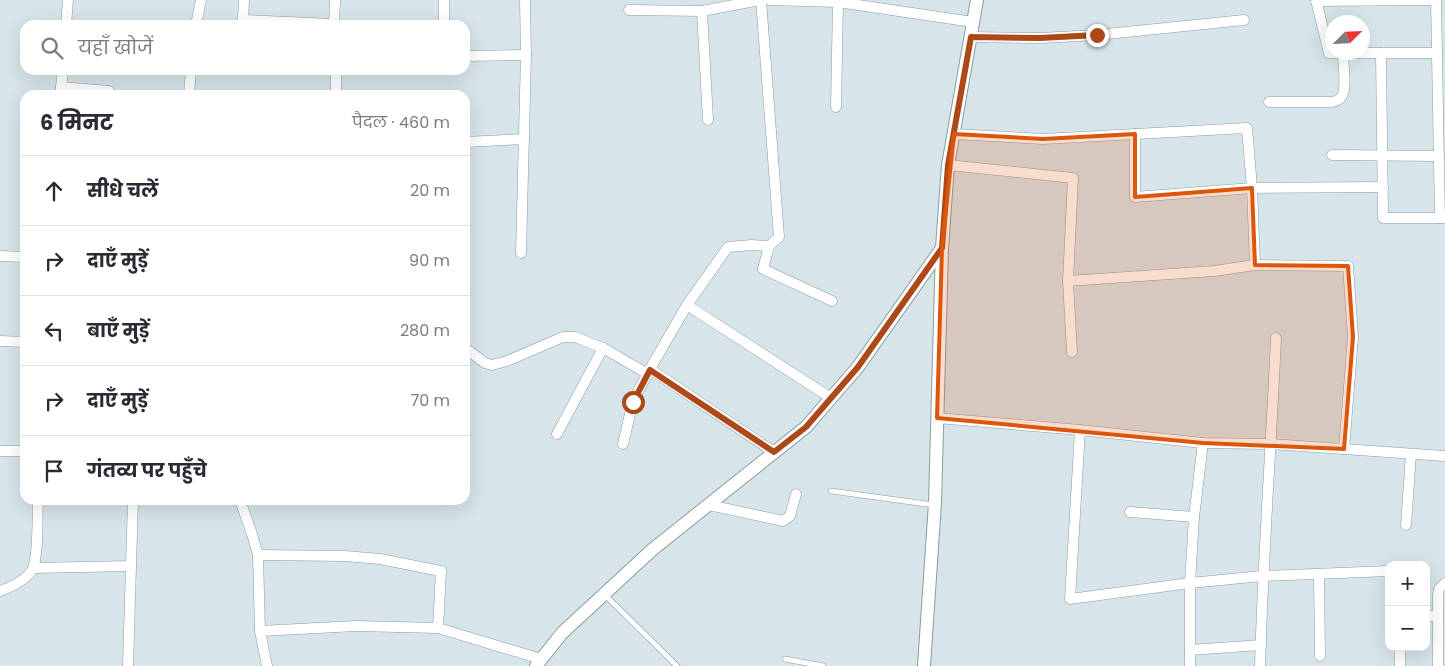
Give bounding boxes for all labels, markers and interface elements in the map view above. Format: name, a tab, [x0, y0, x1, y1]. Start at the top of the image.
north arrow	[1325, 15, 1370, 60]
search box	[20, 20, 470, 75]
route end	[1086, 24, 1109, 47]
icon: search	[38, 34, 66, 62]
text: यहाँ खोजें	[78, 34, 153, 61]
text: 6 मिनट	[40, 108, 113, 137]
text: पैदल · 460 m	[352, 111, 450, 134]
icon: ahead	[40, 177, 68, 205]
text: सीधे चलें	[87, 177, 158, 204]
text: 20 m	[410, 179, 450, 202]
icon: right	[40, 247, 68, 275]
text: दाएँ मुड़ें	[87, 247, 148, 274]
text: 90 m	[409, 249, 450, 272]
icon: left	[40, 317, 68, 345]
text: बाएँ मुड़ें	[87, 317, 149, 344]
text: 280 m	[400, 319, 450, 342]
icon: right	[40, 387, 68, 415]
text: दाएँ मुड़ें	[87, 387, 148, 414]
text: 70 m	[410, 389, 450, 412]
route start	[622, 391, 645, 414]
icon: arrive	[40, 457, 68, 485]
text: गंतव्य पर पहुँचे	[87, 457, 207, 484]
map controls	[1385, 561, 1430, 651]
button: +	[1385, 561, 1430, 606]
button: −	[1385, 606, 1430, 651]

